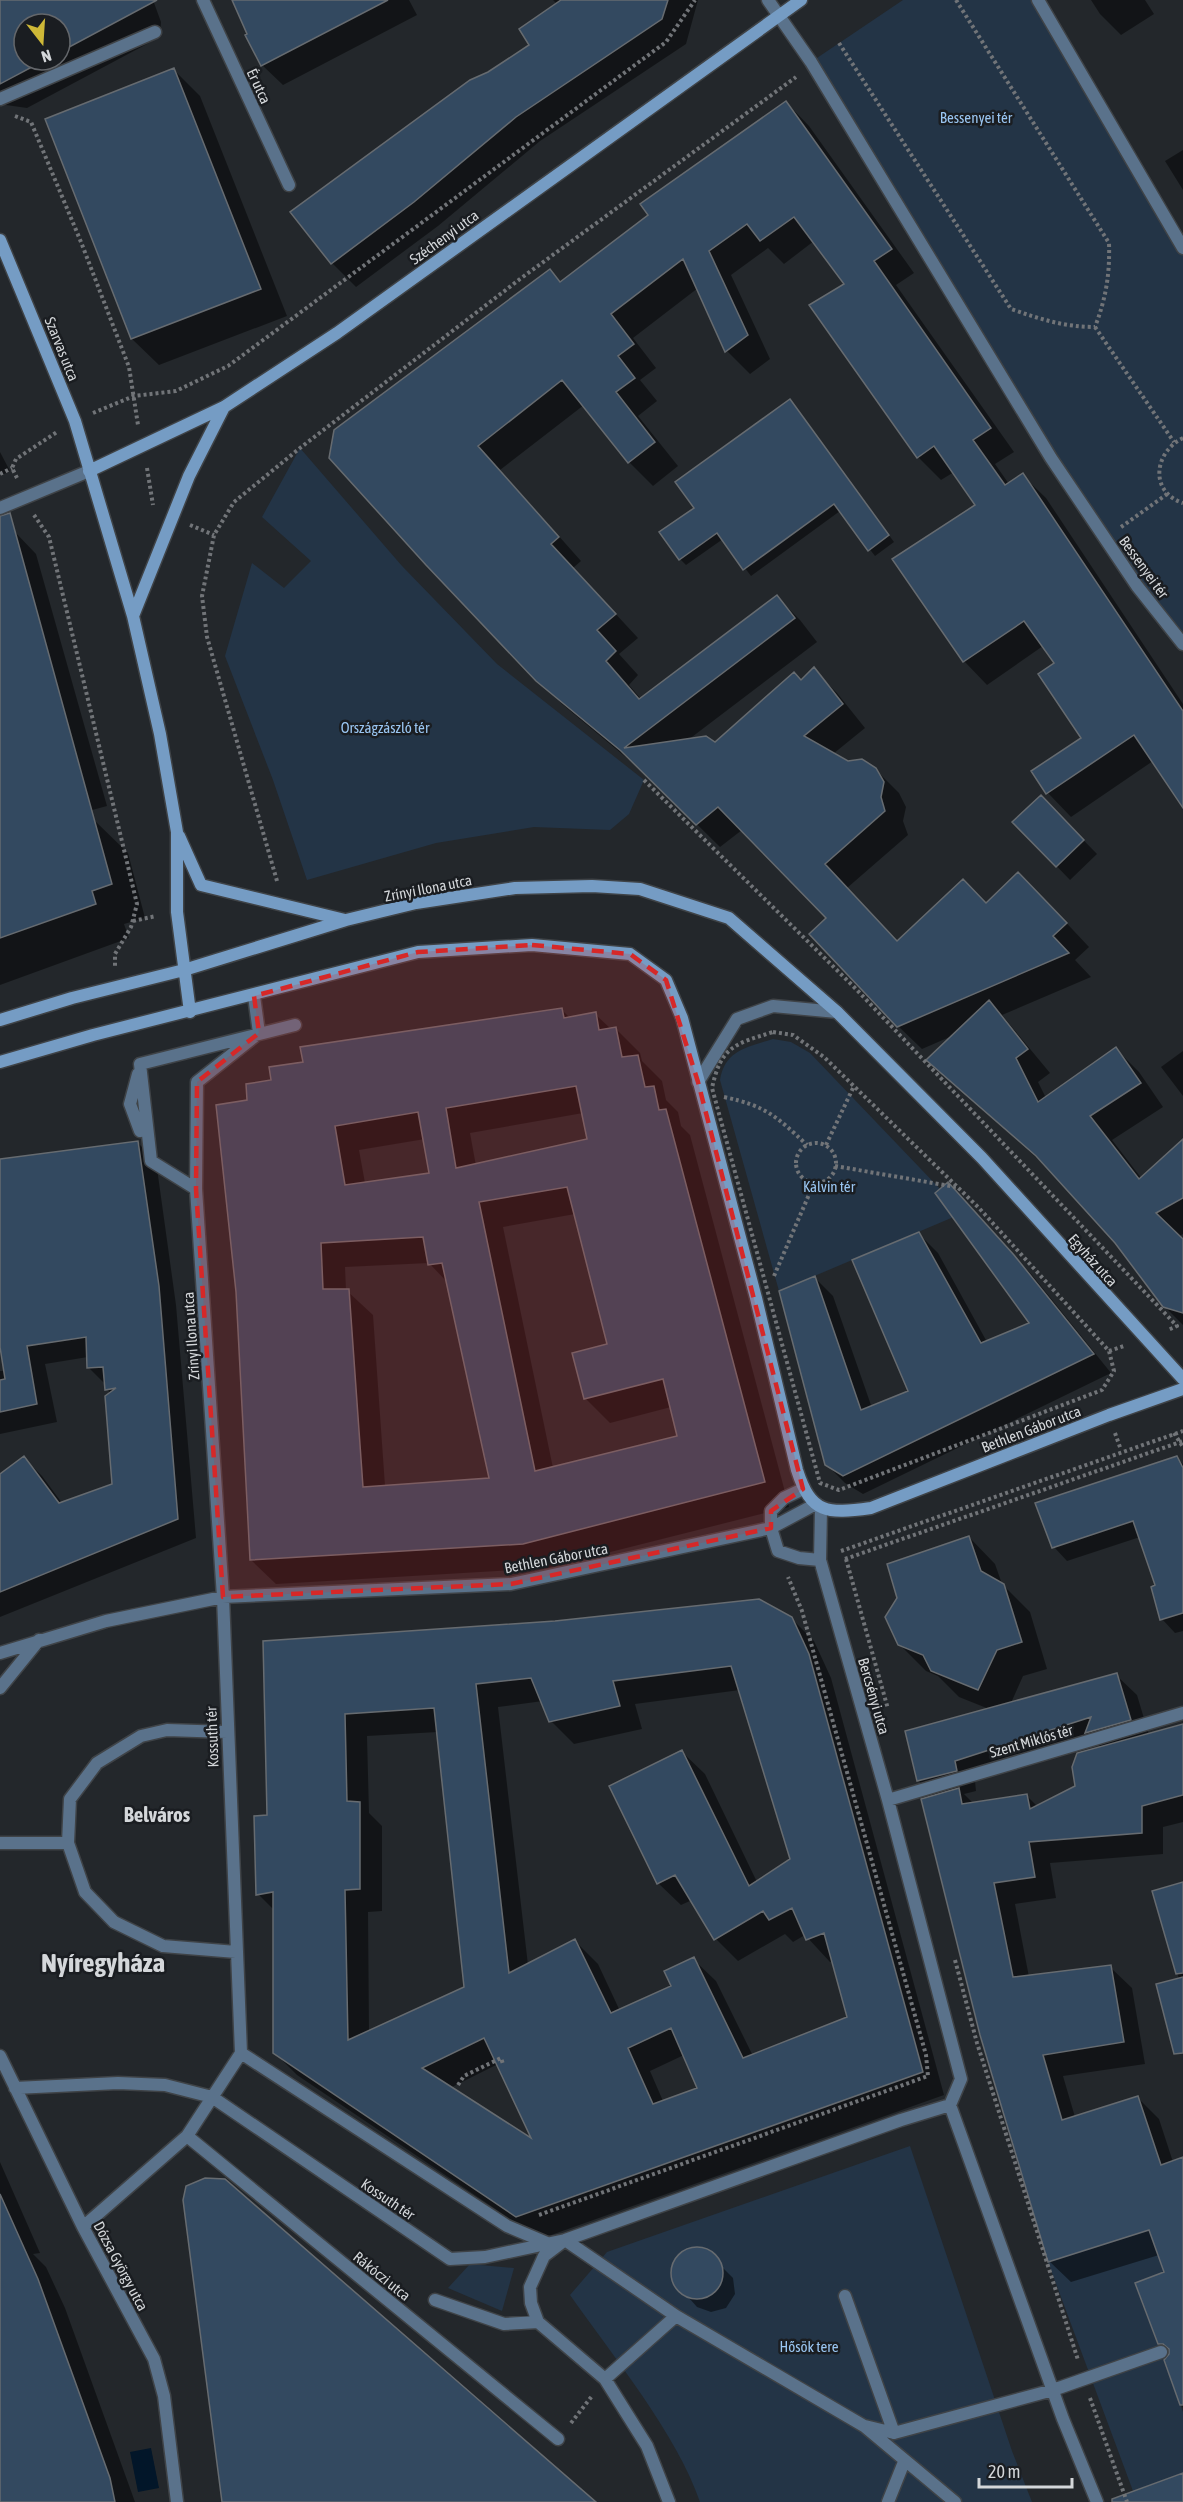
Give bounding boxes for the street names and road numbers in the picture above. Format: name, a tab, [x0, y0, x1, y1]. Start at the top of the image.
street label: Ér utca	[244, 66, 274, 106]
street label: Széchenyi utca	[406, 206, 482, 268]
street label: Szarvas utca	[41, 315, 83, 383]
street label: Bessenyei tér	[1116, 533, 1172, 602]
street label: Zrínyi Ilona utca	[383, 871, 473, 905]
street label: Egyház utca	[1065, 1230, 1121, 1290]
street label: Zrínyi Ilona utca	[179, 1291, 203, 1381]
street label: Bethlen Gábor utca	[979, 1402, 1083, 1456]
street label: Bethlen Gábor utca	[503, 1540, 609, 1576]
street label: Bercsényi utca	[855, 1656, 893, 1736]
street label: Kossuth tér	[202, 1706, 222, 1768]
street label: Szent Miklós tér	[987, 1721, 1075, 1761]
street label: Kossuth tér	[358, 2175, 419, 2223]
street label: Dózsa György utca	[90, 2218, 152, 2314]
street label: Rákóczi utca	[350, 2248, 414, 2304]

